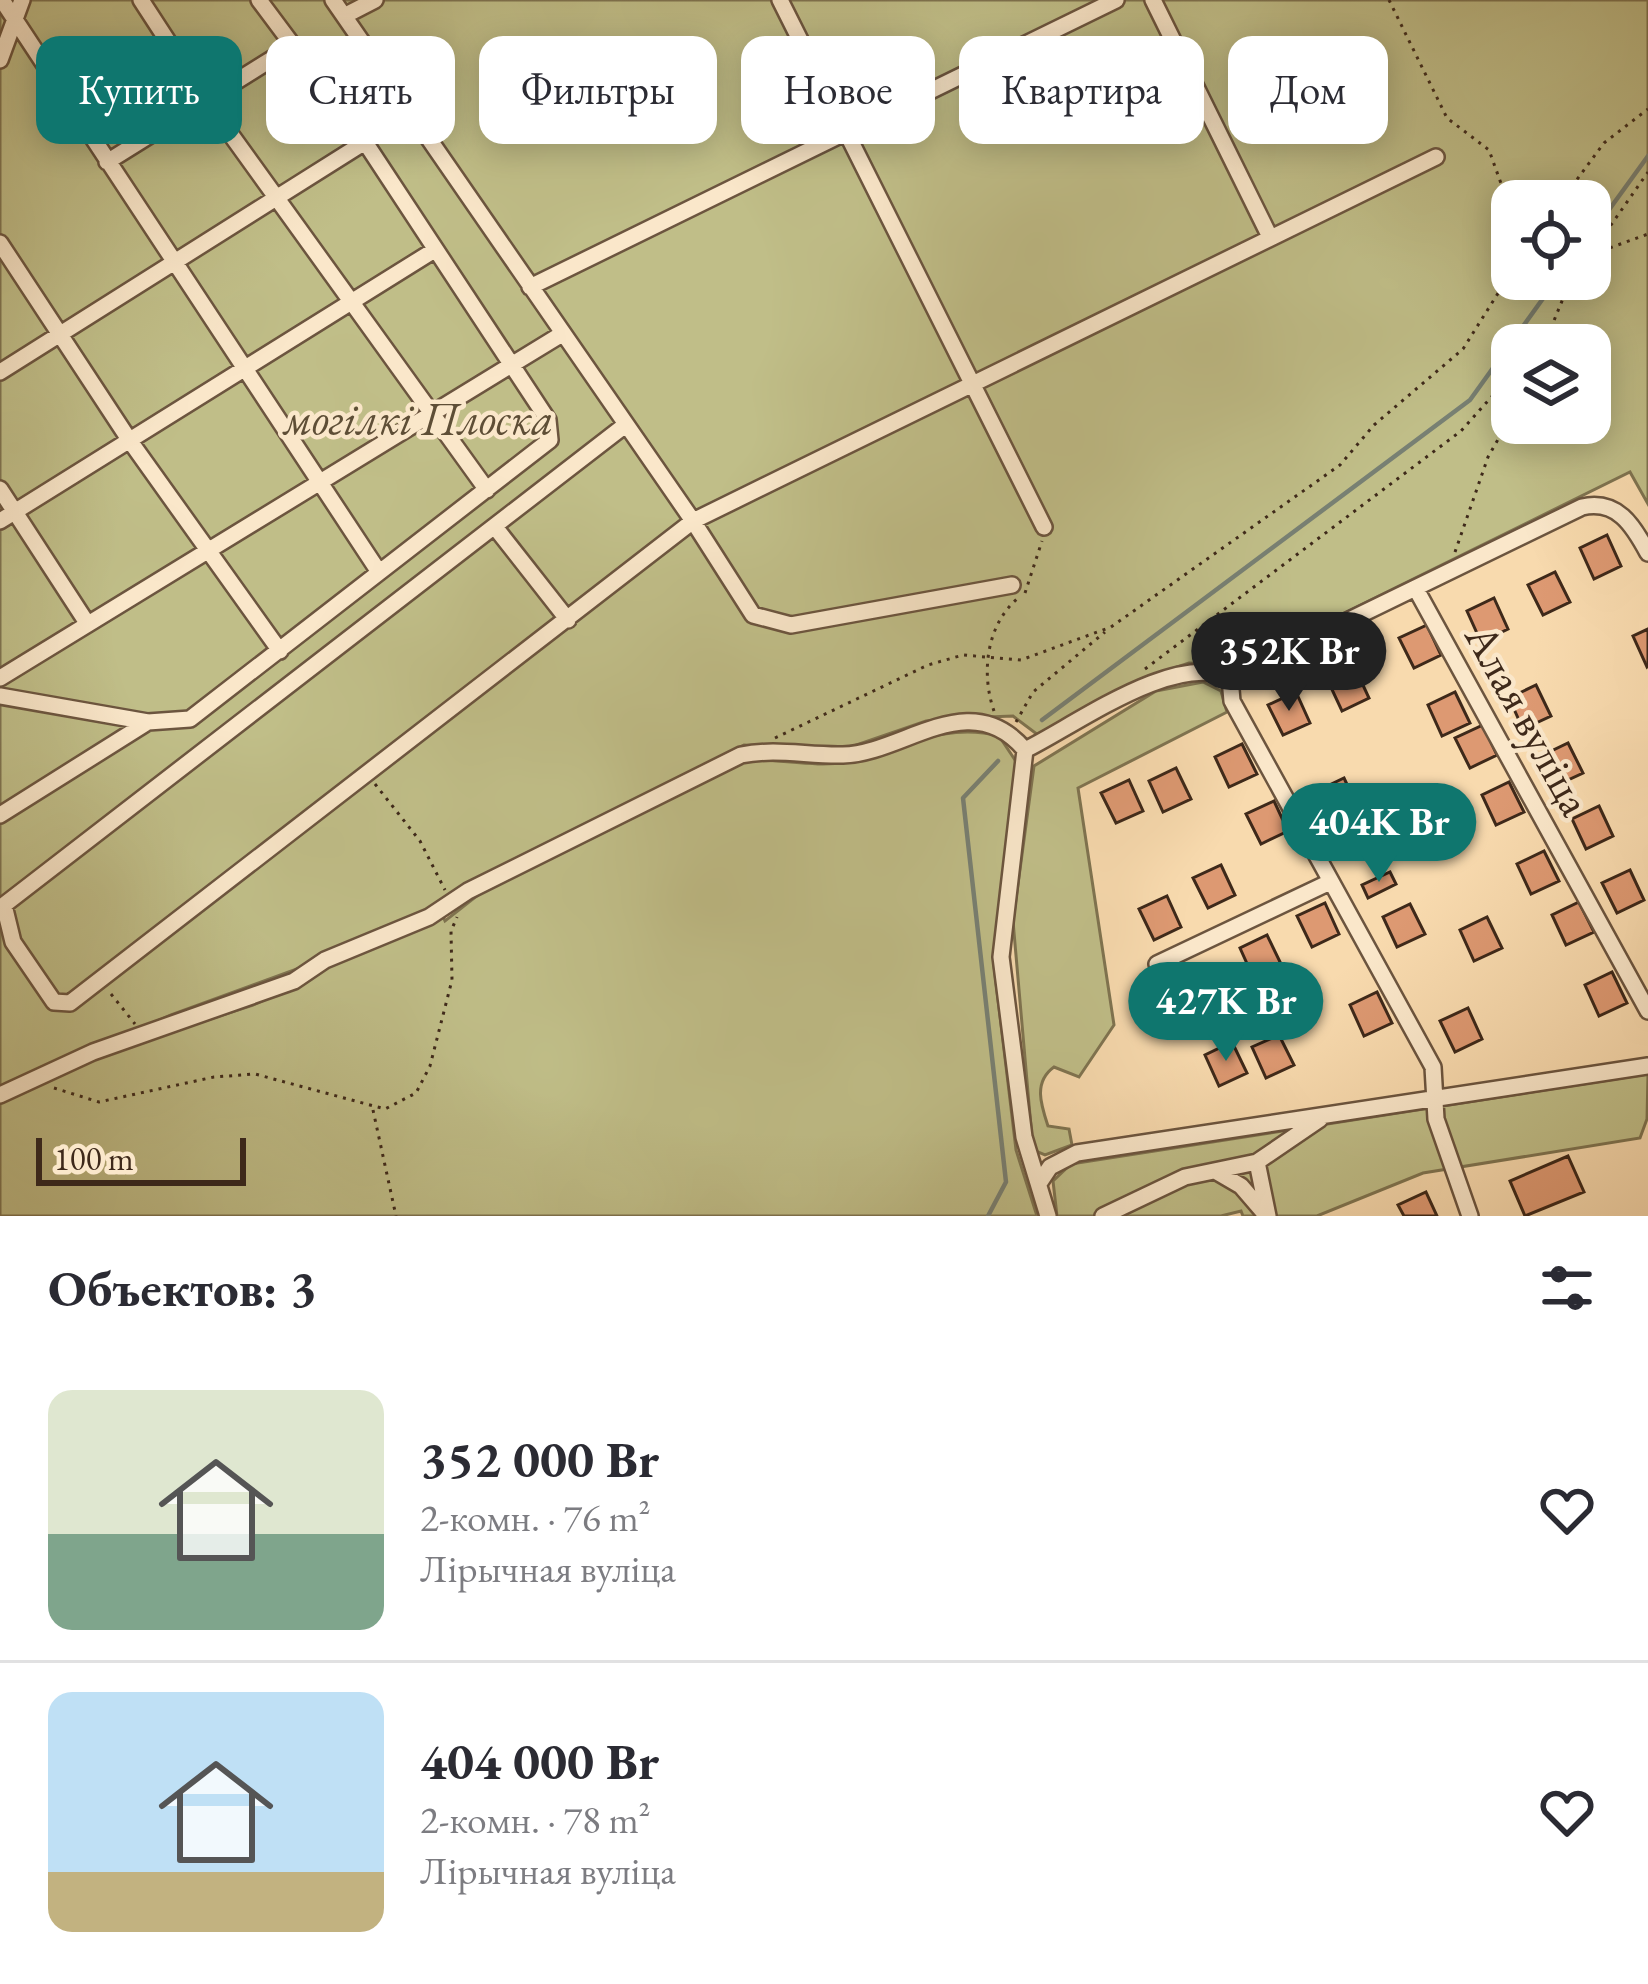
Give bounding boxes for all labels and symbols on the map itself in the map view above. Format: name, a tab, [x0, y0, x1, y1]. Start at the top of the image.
park label: могілкі Плоска	[282, 389, 554, 447]
pin: 352K Br	[1178, 612, 1400, 714]
street label: Алая вуліца	[1452, 612, 1605, 825]
pin: 404K Br	[1268, 783, 1490, 885]
pin: 427K Br	[1115, 962, 1337, 1064]
scale bar	[36, 1132, 246, 1185]

